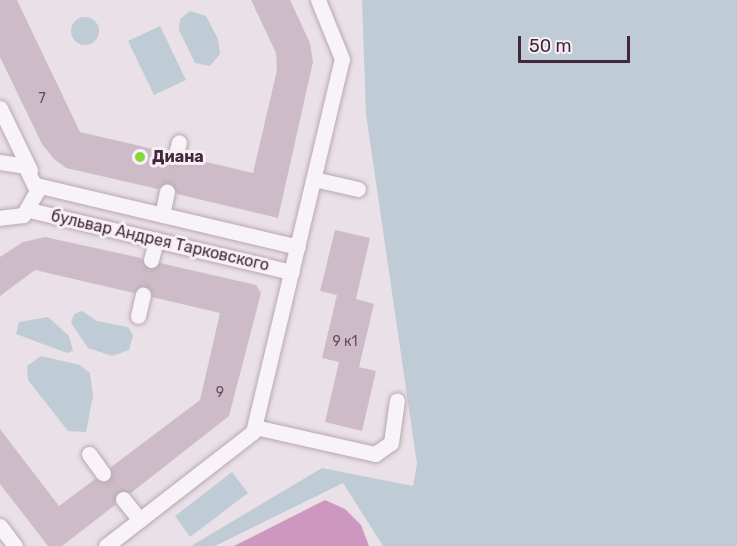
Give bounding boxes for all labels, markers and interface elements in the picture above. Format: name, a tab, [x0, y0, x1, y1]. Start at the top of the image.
scale bar	[521, 24, 634, 62]
text: 50 m	[529, 35, 572, 57]
house number: 7	[38, 91, 46, 107]
place label: Диана	[152, 147, 204, 167]
marker: Диана	[133, 150, 147, 164]
street label: бульвар Андрея Тарковского	[49, 207, 271, 275]
house number: 9 к1	[332, 334, 358, 350]
house number: 9	[216, 385, 224, 401]

